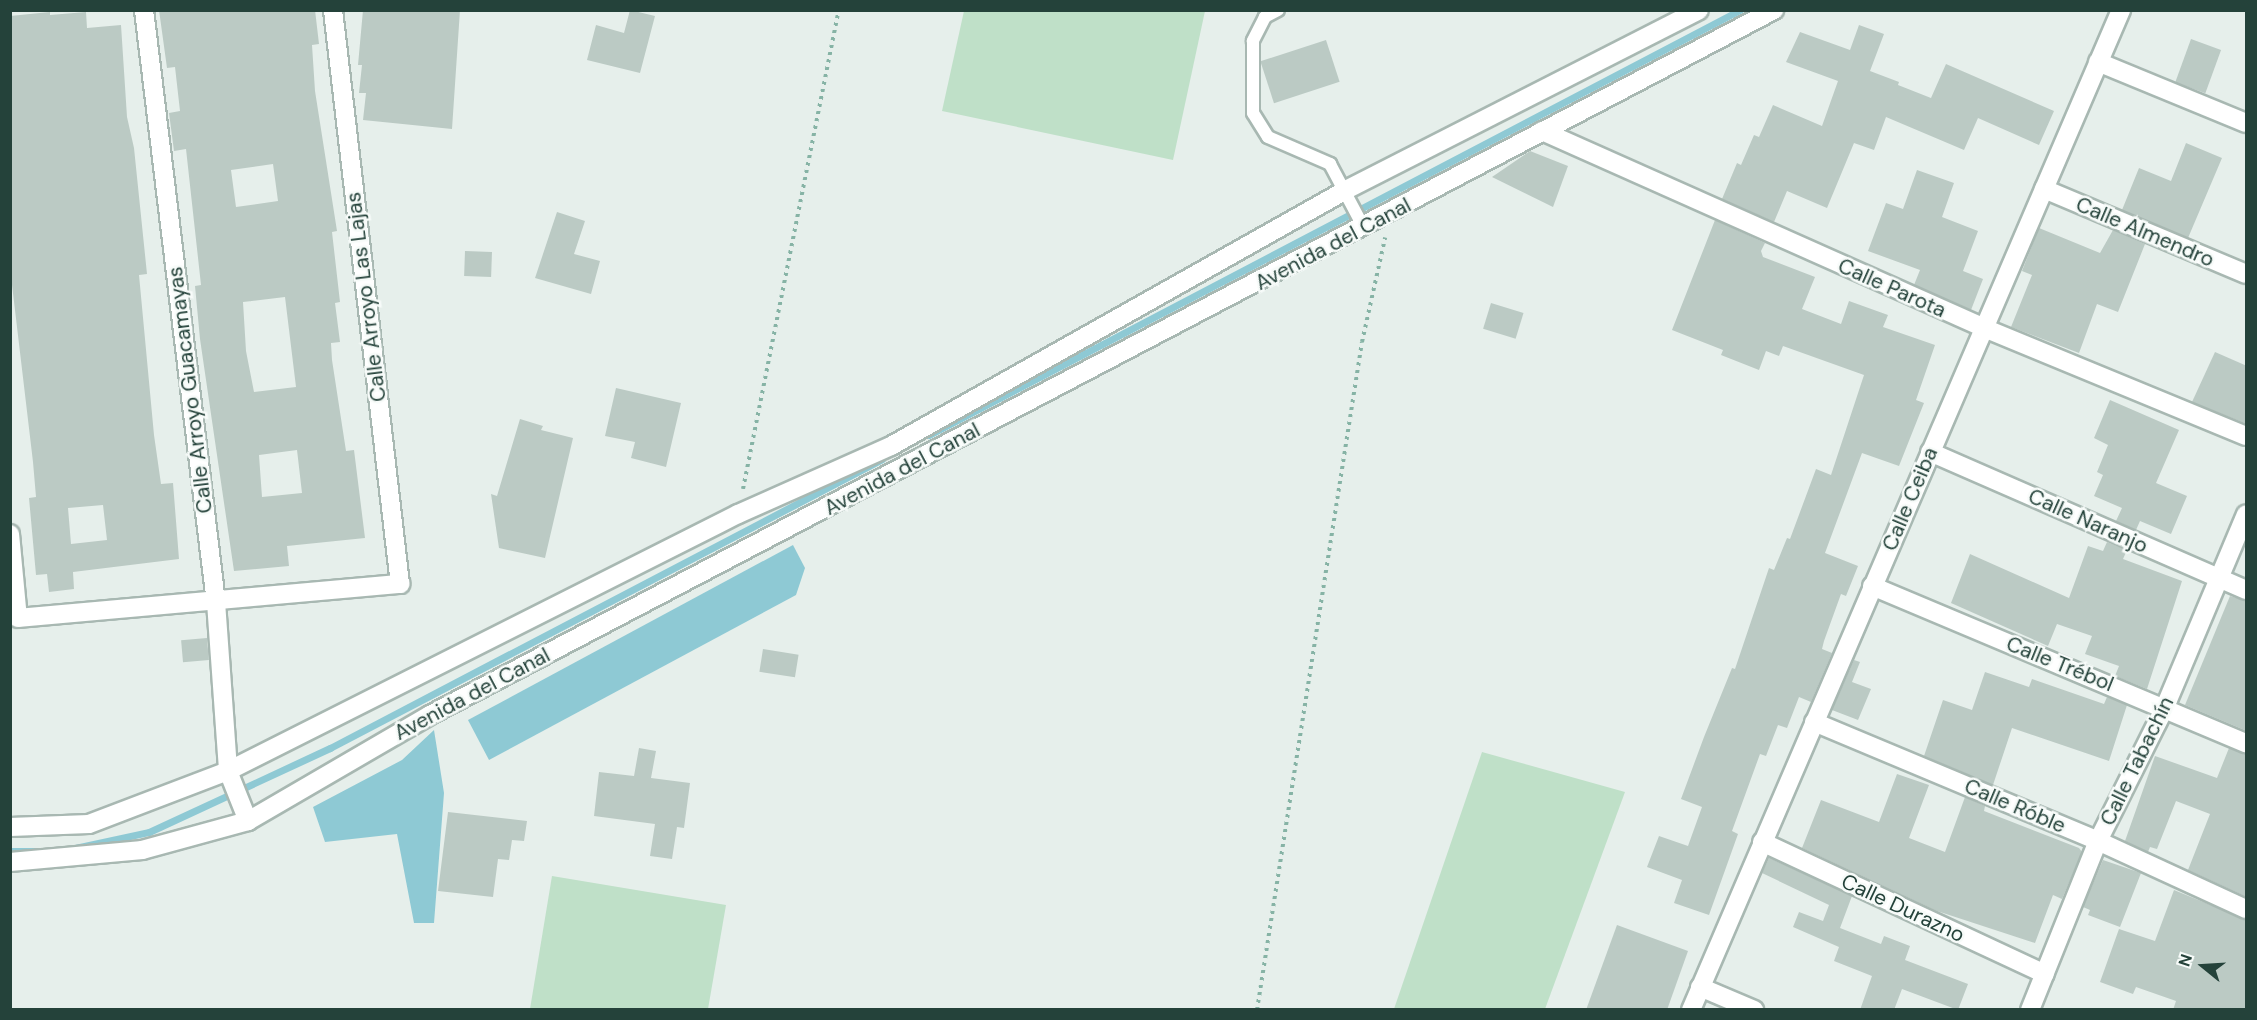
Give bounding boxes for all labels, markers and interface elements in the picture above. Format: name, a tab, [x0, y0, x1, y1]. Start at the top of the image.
street label: Calle Arroyo Las Lajas	[341, 191, 391, 403]
street label: Avenida del Canal	[1251, 192, 1415, 296]
street label: Calle Almendro	[2072, 192, 2218, 272]
street label: Calle Parota	[1834, 253, 1950, 323]
street label: Calle Arroyo Guacamayas	[162, 265, 218, 515]
street label: Avenida del Canal	[820, 417, 984, 521]
street label: Calle Ceiba	[1877, 443, 1943, 555]
street label: Calle Naranjo	[2024, 483, 2152, 559]
street label: Calle Trébol	[2003, 631, 2117, 697]
street label: Avenida del Canal	[390, 642, 554, 746]
street label: Calle Tabachín	[2095, 692, 2179, 830]
street label: Calle Róble	[1961, 773, 2069, 839]
street label: Calle Durazno	[1837, 868, 1969, 948]
north arrow	[2173, 936, 2233, 996]
text: N	[2174, 951, 2197, 969]

